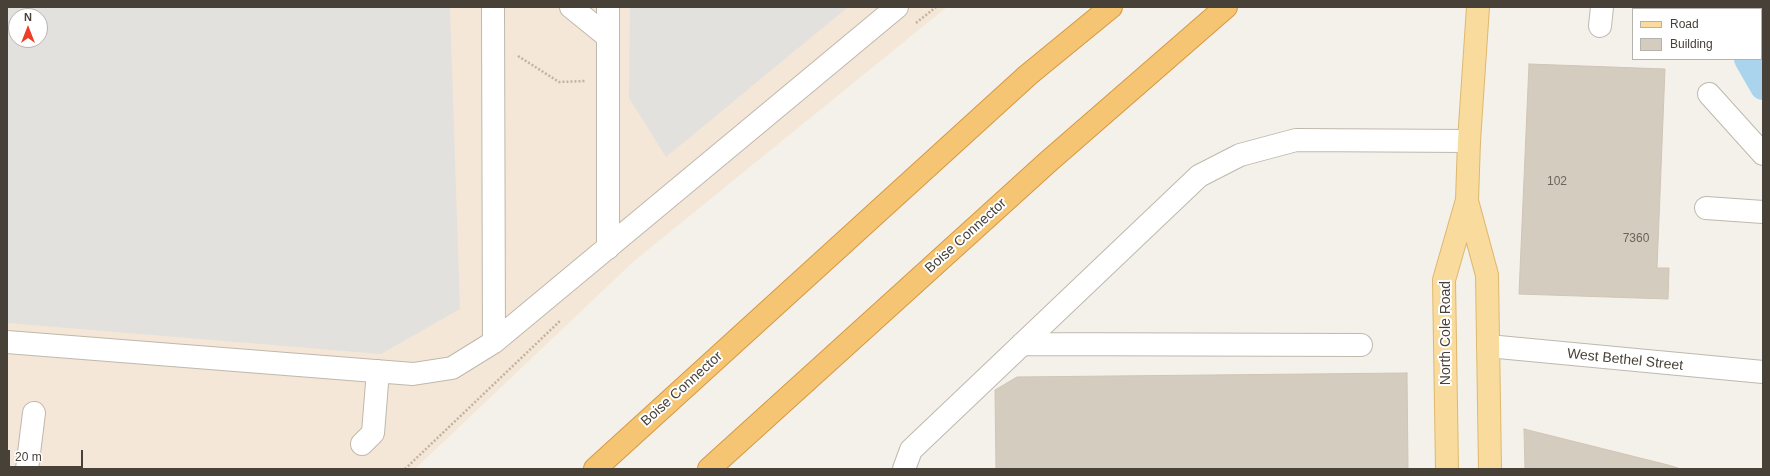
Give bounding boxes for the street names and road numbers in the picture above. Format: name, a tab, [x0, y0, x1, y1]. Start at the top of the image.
street label: Boise Connector	[922, 195, 1010, 277]
street label: North Cole Road	[1438, 281, 1454, 385]
street label: West Bethel Street	[1566, 346, 1684, 374]
street label: Boise Connector	[638, 348, 726, 430]

